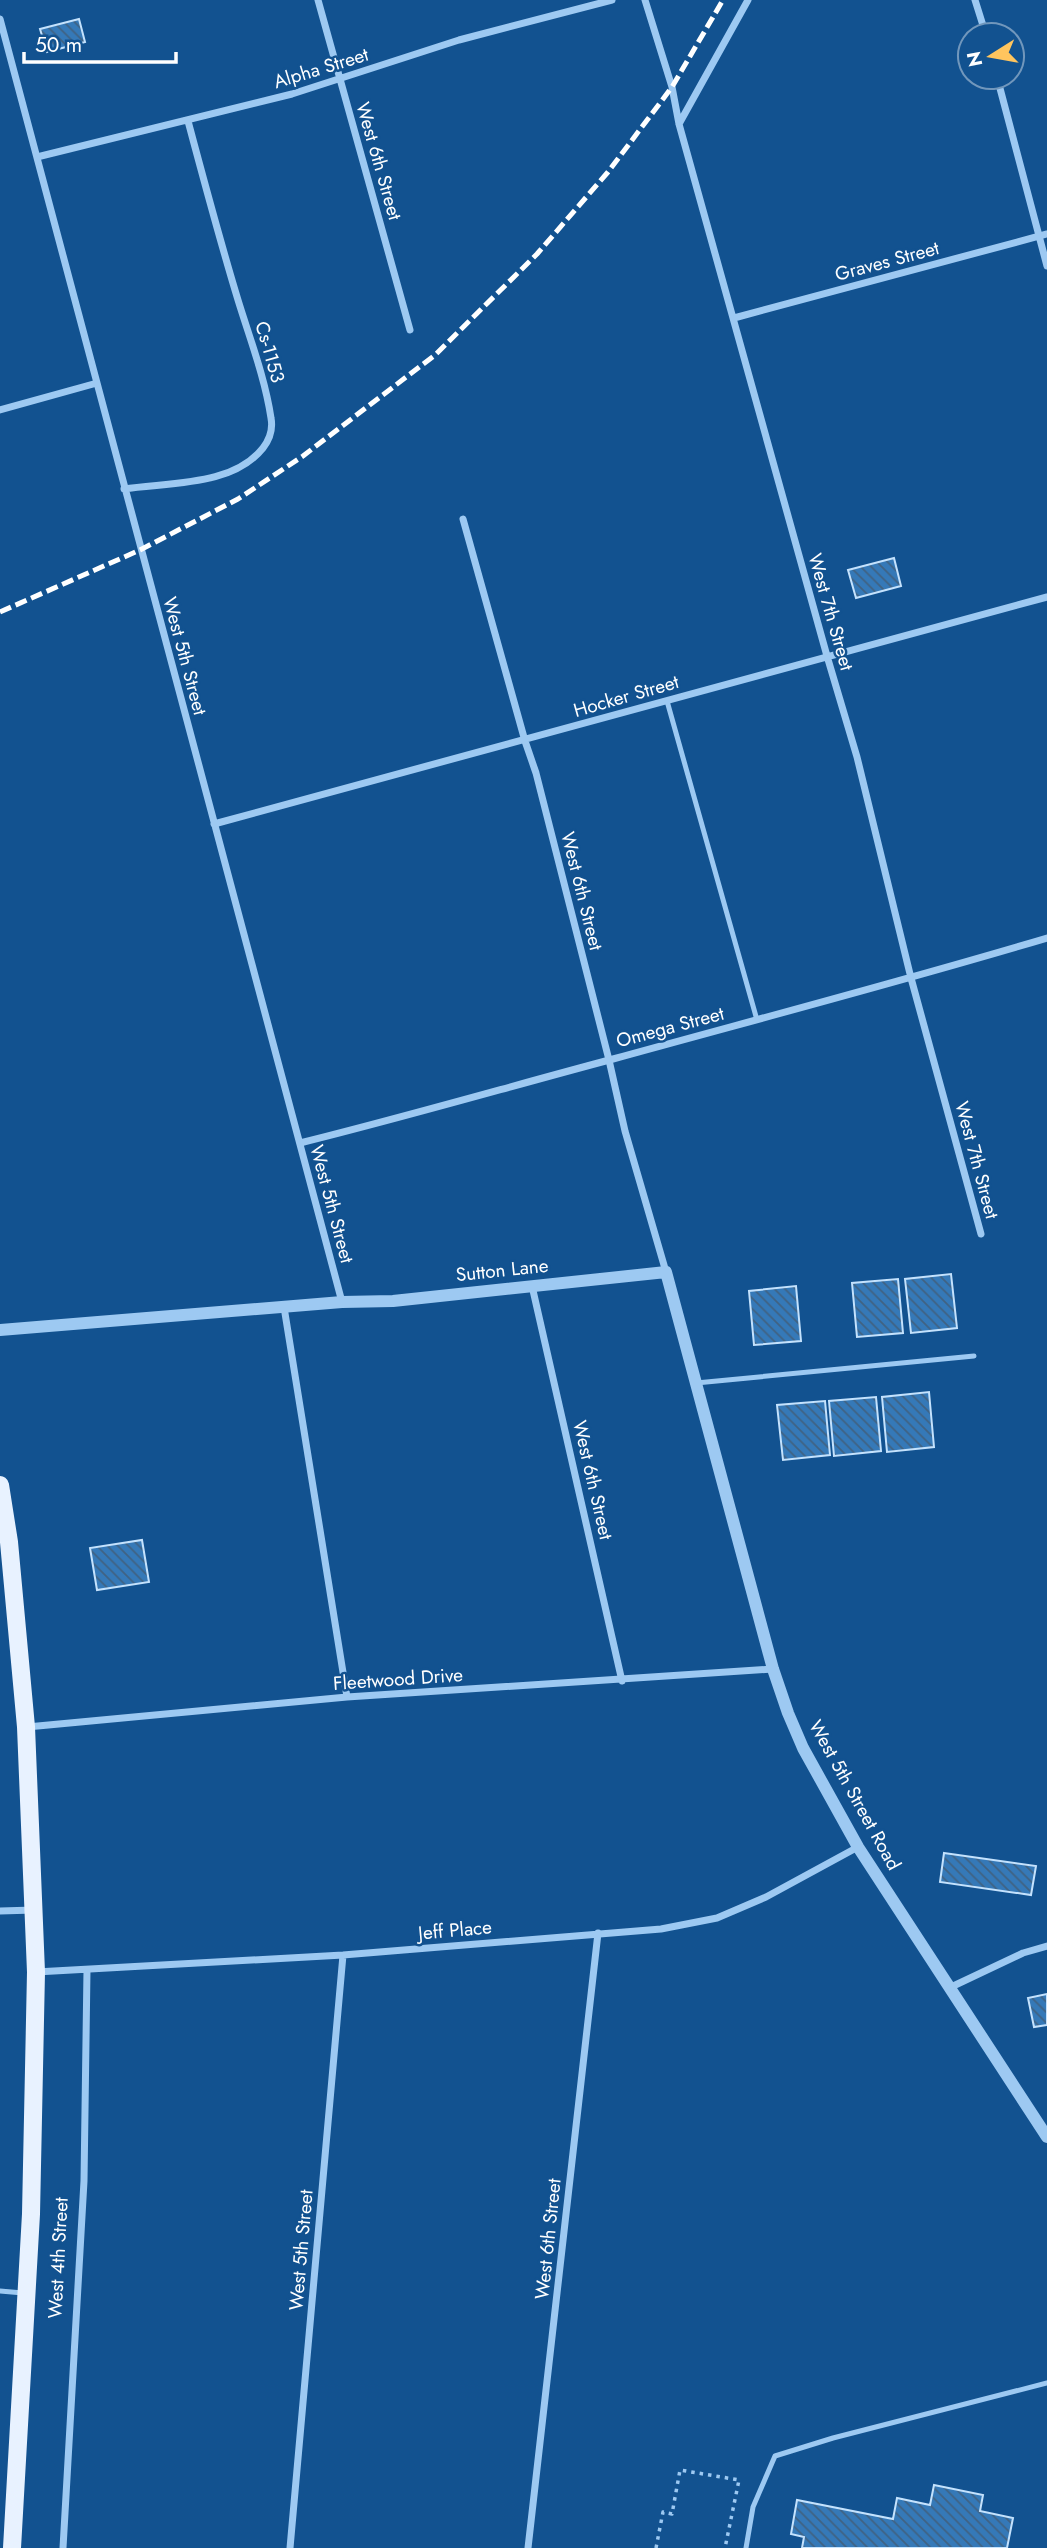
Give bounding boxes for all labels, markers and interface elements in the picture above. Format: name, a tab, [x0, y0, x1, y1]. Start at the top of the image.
scale bar	[24, 21, 177, 65]
north arrow	[956, 21, 1026, 91]
text: 50 m	[35, 30, 82, 60]
street label: Alpha Street	[270, 41, 372, 95]
text: N	[960, 49, 989, 69]
street label: West 6th Street	[349, 99, 409, 224]
street label: Graves Street	[832, 234, 943, 288]
street label: Cs-1153	[248, 318, 292, 386]
street label: West 7th Street	[801, 550, 861, 674]
street label: West 5th Street	[156, 594, 214, 718]
street label: Hocker Street	[570, 668, 682, 724]
street label: West 6th Street	[554, 829, 610, 954]
street label: Omega Street	[613, 1000, 727, 1054]
street label: West 7th Street	[948, 1098, 1006, 1222]
street label: West 5th Street	[303, 1142, 361, 1266]
street label: Sutton Lane	[454, 1252, 550, 1288]
street label: West 6th Street	[566, 1418, 620, 1543]
street label: Fleetwood Drive	[332, 1661, 464, 1697]
street label: West 5th Street Road	[802, 1715, 908, 1875]
street label: Jeff Place	[414, 1913, 493, 1947]
street label: West 6th Street	[528, 2177, 568, 2301]
street label: West 5th Street	[282, 2188, 320, 2312]
street label: West 4th Street	[41, 2196, 75, 2319]

